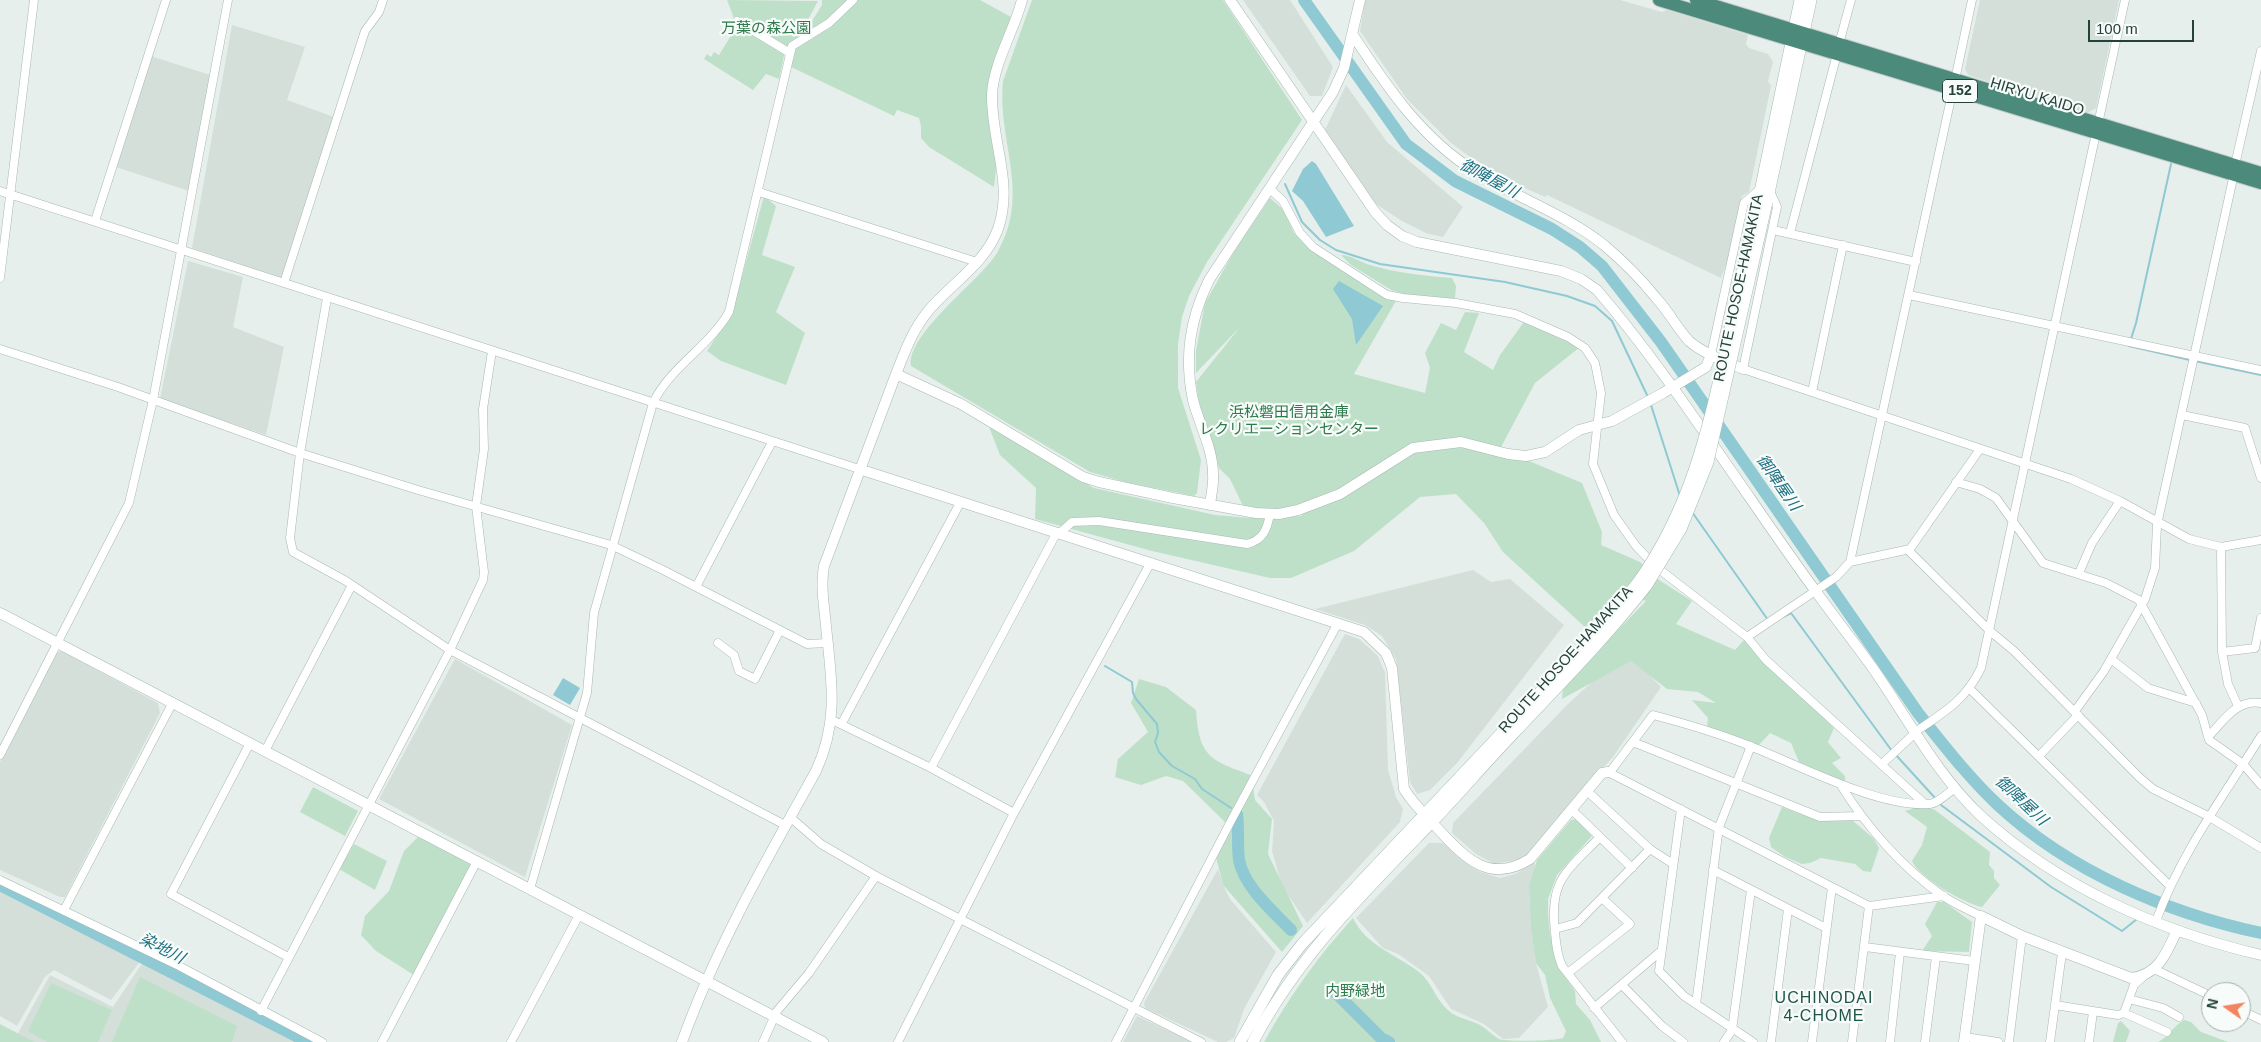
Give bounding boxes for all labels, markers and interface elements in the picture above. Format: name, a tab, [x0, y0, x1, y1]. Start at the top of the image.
scale bar	[2091, 10, 2197, 42]
park label: 万葉の森公園	[721, 20, 811, 38]
text: 100 m	[2096, 20, 2138, 37]
street label: HIRYU KAIDO	[1988, 74, 2086, 120]
road number: 152	[1942, 80, 1978, 102]
water label: 御陣屋川	[1456, 156, 1522, 202]
street label: ROUTE HOSOE-HAMAKITA	[1710, 193, 1768, 383]
park label: 浜松磐田信用金庫 レクリエーションセンター	[1199, 404, 1379, 439]
water label: 御陣屋川	[1752, 451, 1804, 515]
street label: ROUTE HOSOE-HAMAKITA	[1495, 583, 1637, 737]
water label: 御陣屋川	[1991, 772, 2051, 830]
water label: 染地川	[136, 930, 188, 968]
north arrow	[2201, 982, 2251, 1032]
park label: 内野緑地	[1325, 983, 1385, 1001]
district label: UCHINODAI 4-CHOME	[1773, 989, 1875, 1027]
text: N	[2203, 997, 2221, 1011]

